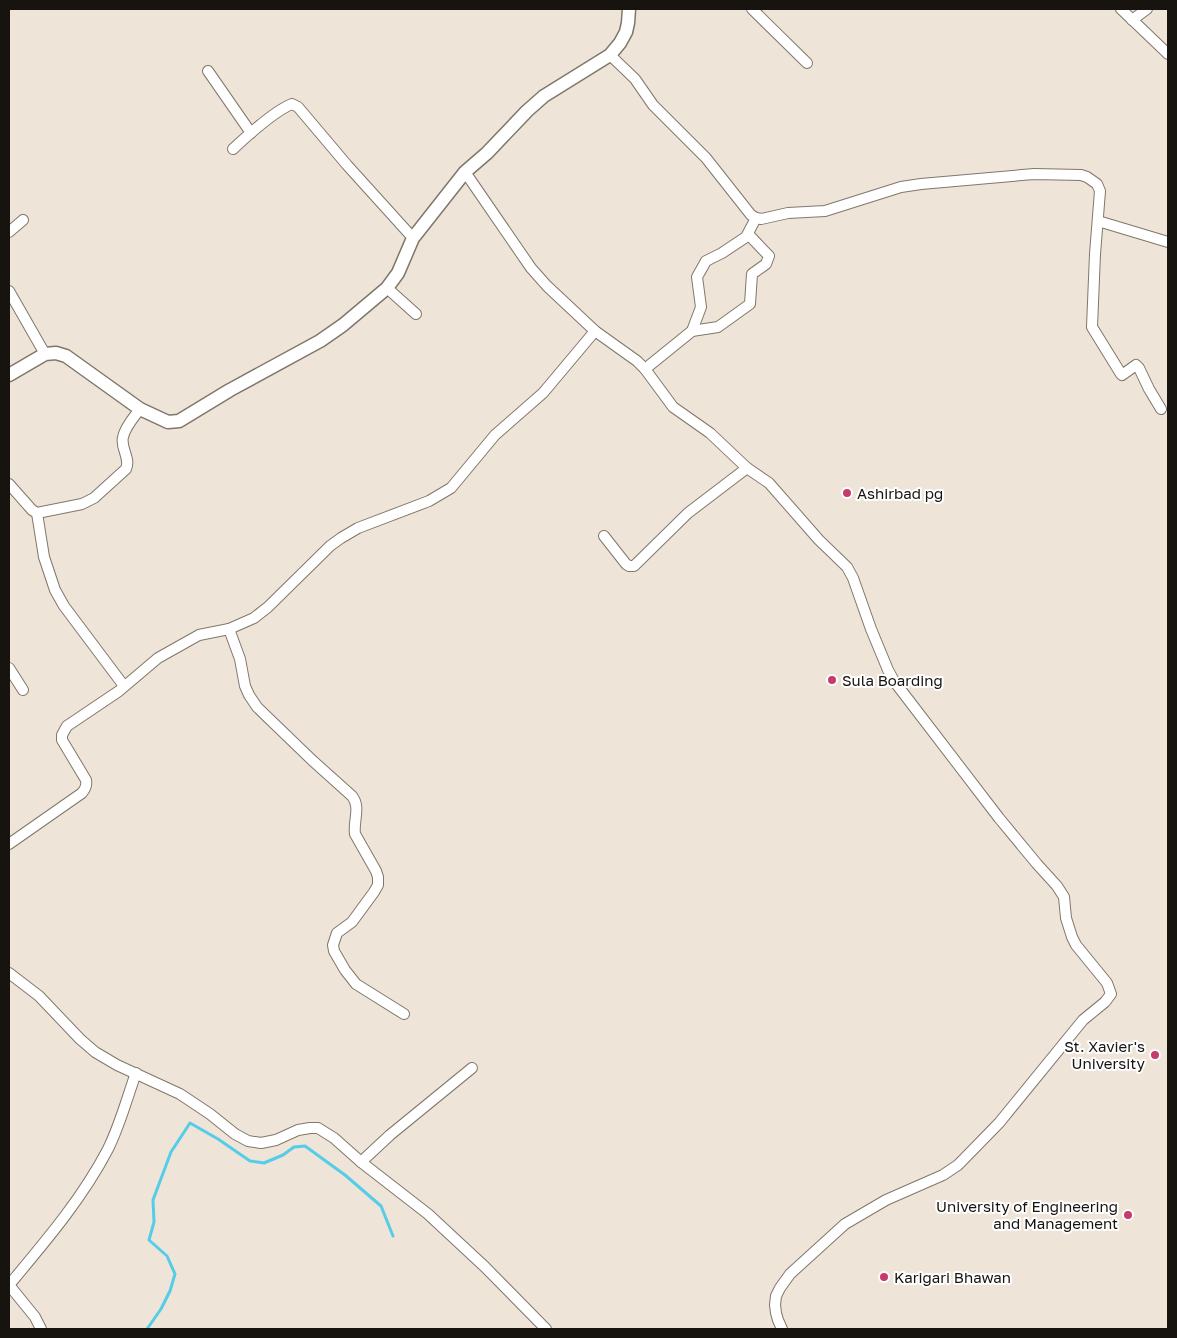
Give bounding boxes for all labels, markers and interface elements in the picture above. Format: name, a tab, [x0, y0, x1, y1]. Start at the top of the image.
place label: Ashirbad pg	[857, 484, 943, 502]
marker: Ashirbad pg	[841, 487, 853, 499]
place label: Sula Boarding	[842, 671, 943, 689]
marker: Sula Boarding	[826, 674, 838, 686]
place label: St. Xavier's University	[1064, 1037, 1146, 1072]
marker: St. Xavier's University	[1149, 1049, 1161, 1061]
place label: University of Engineering and Management	[936, 1197, 1118, 1232]
marker: University of Engineering and Management	[1122, 1209, 1134, 1221]
place label: Karigari Bhawan	[894, 1268, 1011, 1286]
marker: Karigari Bhawan	[878, 1271, 890, 1283]

